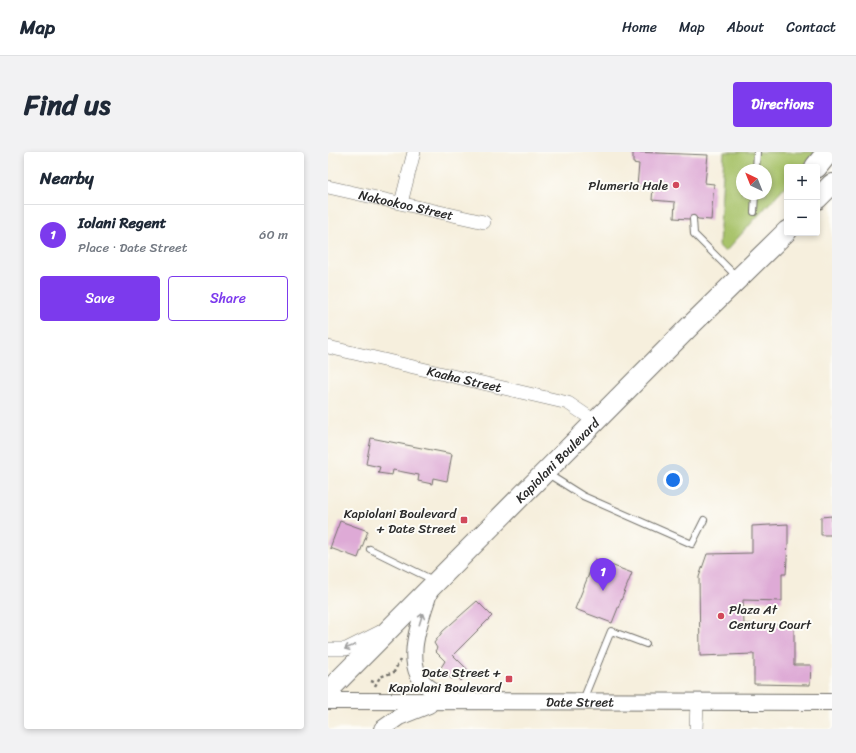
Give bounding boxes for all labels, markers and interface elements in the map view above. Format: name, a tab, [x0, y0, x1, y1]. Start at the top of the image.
text: Map	[20, 11, 55, 44]
text: Home	[622, 15, 657, 40]
text: Map	[679, 15, 705, 40]
text: About	[727, 15, 764, 40]
text: Contact	[786, 15, 836, 40]
text: Find us	[24, 80, 111, 129]
button: Directions	[733, 82, 832, 127]
text: Nearby	[40, 163, 94, 193]
north arrow	[736, 164, 772, 200]
map controls	[784, 164, 820, 236]
button: +	[784, 164, 820, 200]
place label: Plumeria Hale	[588, 174, 668, 197]
marker: Plumeria Hale	[671, 180, 681, 190]
street label: Nakookoo Street	[356, 183, 456, 226]
button: −	[784, 200, 820, 236]
text: Iolani Regent	[78, 210, 166, 236]
text: 1	[50, 223, 56, 246]
text: 60 m	[259, 223, 288, 246]
text: Place · Date Street	[78, 236, 187, 259]
button: Save	[40, 276, 160, 321]
button: Share	[168, 276, 288, 321]
street label: Kaaha Street	[425, 359, 504, 399]
street label: Kapiolani Boulevard	[509, 411, 605, 508]
your location	[663, 470, 683, 490]
place label: Kapiolani Boulevard + Date Street	[344, 502, 457, 540]
marker: Kapiolani Boulevard + Date Street	[459, 515, 469, 525]
pin: 1	[590, 558, 616, 591]
place label: Plaza At Century Court	[729, 598, 812, 636]
marker: Plaza At Century Court	[716, 611, 726, 621]
one-way arrow	[418, 613, 425, 626]
one-way arrow	[344, 643, 356, 651]
place label: Date Street + Kapiolani Boulevard	[389, 661, 502, 699]
marker: Date Street + Kapiolani Boulevard	[504, 674, 514, 684]
street label: Date Street	[546, 690, 614, 713]

